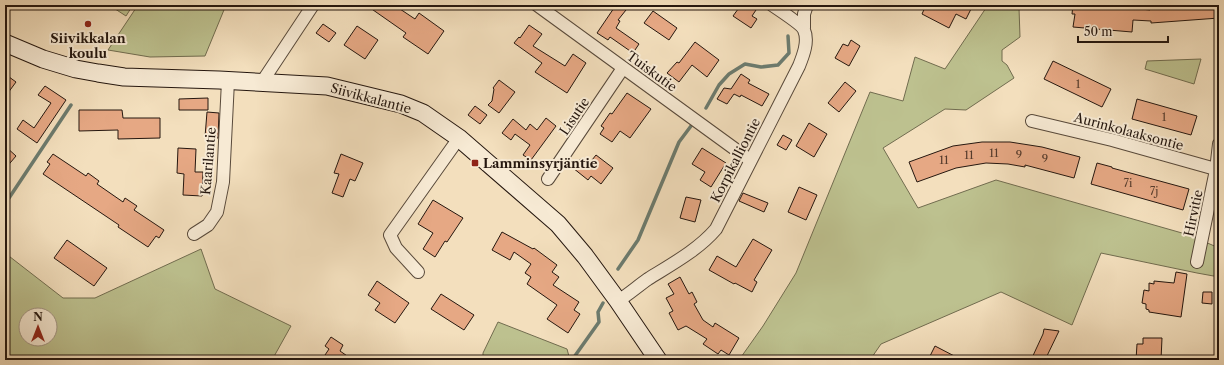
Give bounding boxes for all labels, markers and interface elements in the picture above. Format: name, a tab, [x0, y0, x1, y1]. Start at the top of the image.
scale bar	[1078, 18, 1168, 44]
marker: Siivikkalan koulu	[83, 19, 93, 29]
text: 50 m	[1084, 24, 1113, 39]
place label: Siivikkalan koulu	[50, 30, 126, 61]
street label: Tuiskutie	[624, 47, 680, 95]
house number: 1	[1076, 77, 1081, 91]
street label: Siivikkalantie	[329, 80, 413, 116]
street label: Lisutie	[556, 94, 592, 138]
street label: Aurinkolaaksontie	[1072, 108, 1186, 153]
house number: 1	[1162, 110, 1167, 124]
street label: Korpikalliontie	[707, 115, 763, 205]
street label: Kaarilantie	[197, 126, 219, 196]
house number: 11	[989, 146, 999, 160]
house number: 11	[964, 148, 974, 162]
house number: 9	[1016, 148, 1022, 162]
house number: 9	[1042, 152, 1048, 166]
house number: 11	[939, 153, 949, 167]
place label: Lamminsyrjäntie	[483, 155, 598, 171]
marker: Lamminsyrjäntie	[470, 158, 480, 168]
house number: 7i	[1124, 176, 1133, 190]
house number: 7j	[1150, 184, 1158, 198]
street label: Hirvitie	[1180, 188, 1206, 238]
north arrow	[18, 307, 58, 347]
text: N	[33, 310, 43, 324]

